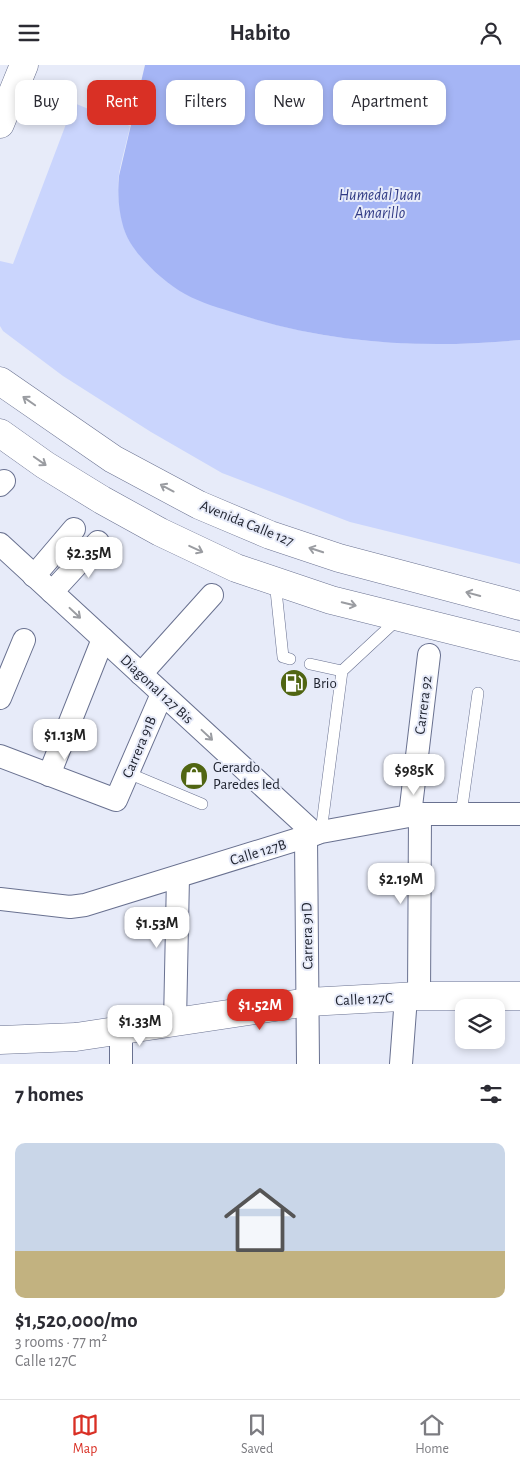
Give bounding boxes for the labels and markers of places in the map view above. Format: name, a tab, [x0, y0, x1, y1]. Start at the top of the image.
pin: $2.35M	[48, 537, 130, 579]
fuel station icon: Brio	[279, 668, 309, 698]
place label: Brio	[313, 676, 337, 691]
pin: $1.13M	[24, 719, 106, 761]
pin: $985K	[379, 753, 449, 796]
place label: Gerardo Paredes Ied	[213, 760, 280, 792]
shop icon: Gerardo Paredes Ied	[179, 761, 209, 791]
pin: $2.19M	[360, 863, 442, 905]
pin: $1.53M	[116, 907, 198, 949]
pin: $1.52M	[219, 989, 301, 1031]
pin: $1.33M	[99, 1005, 181, 1047]

